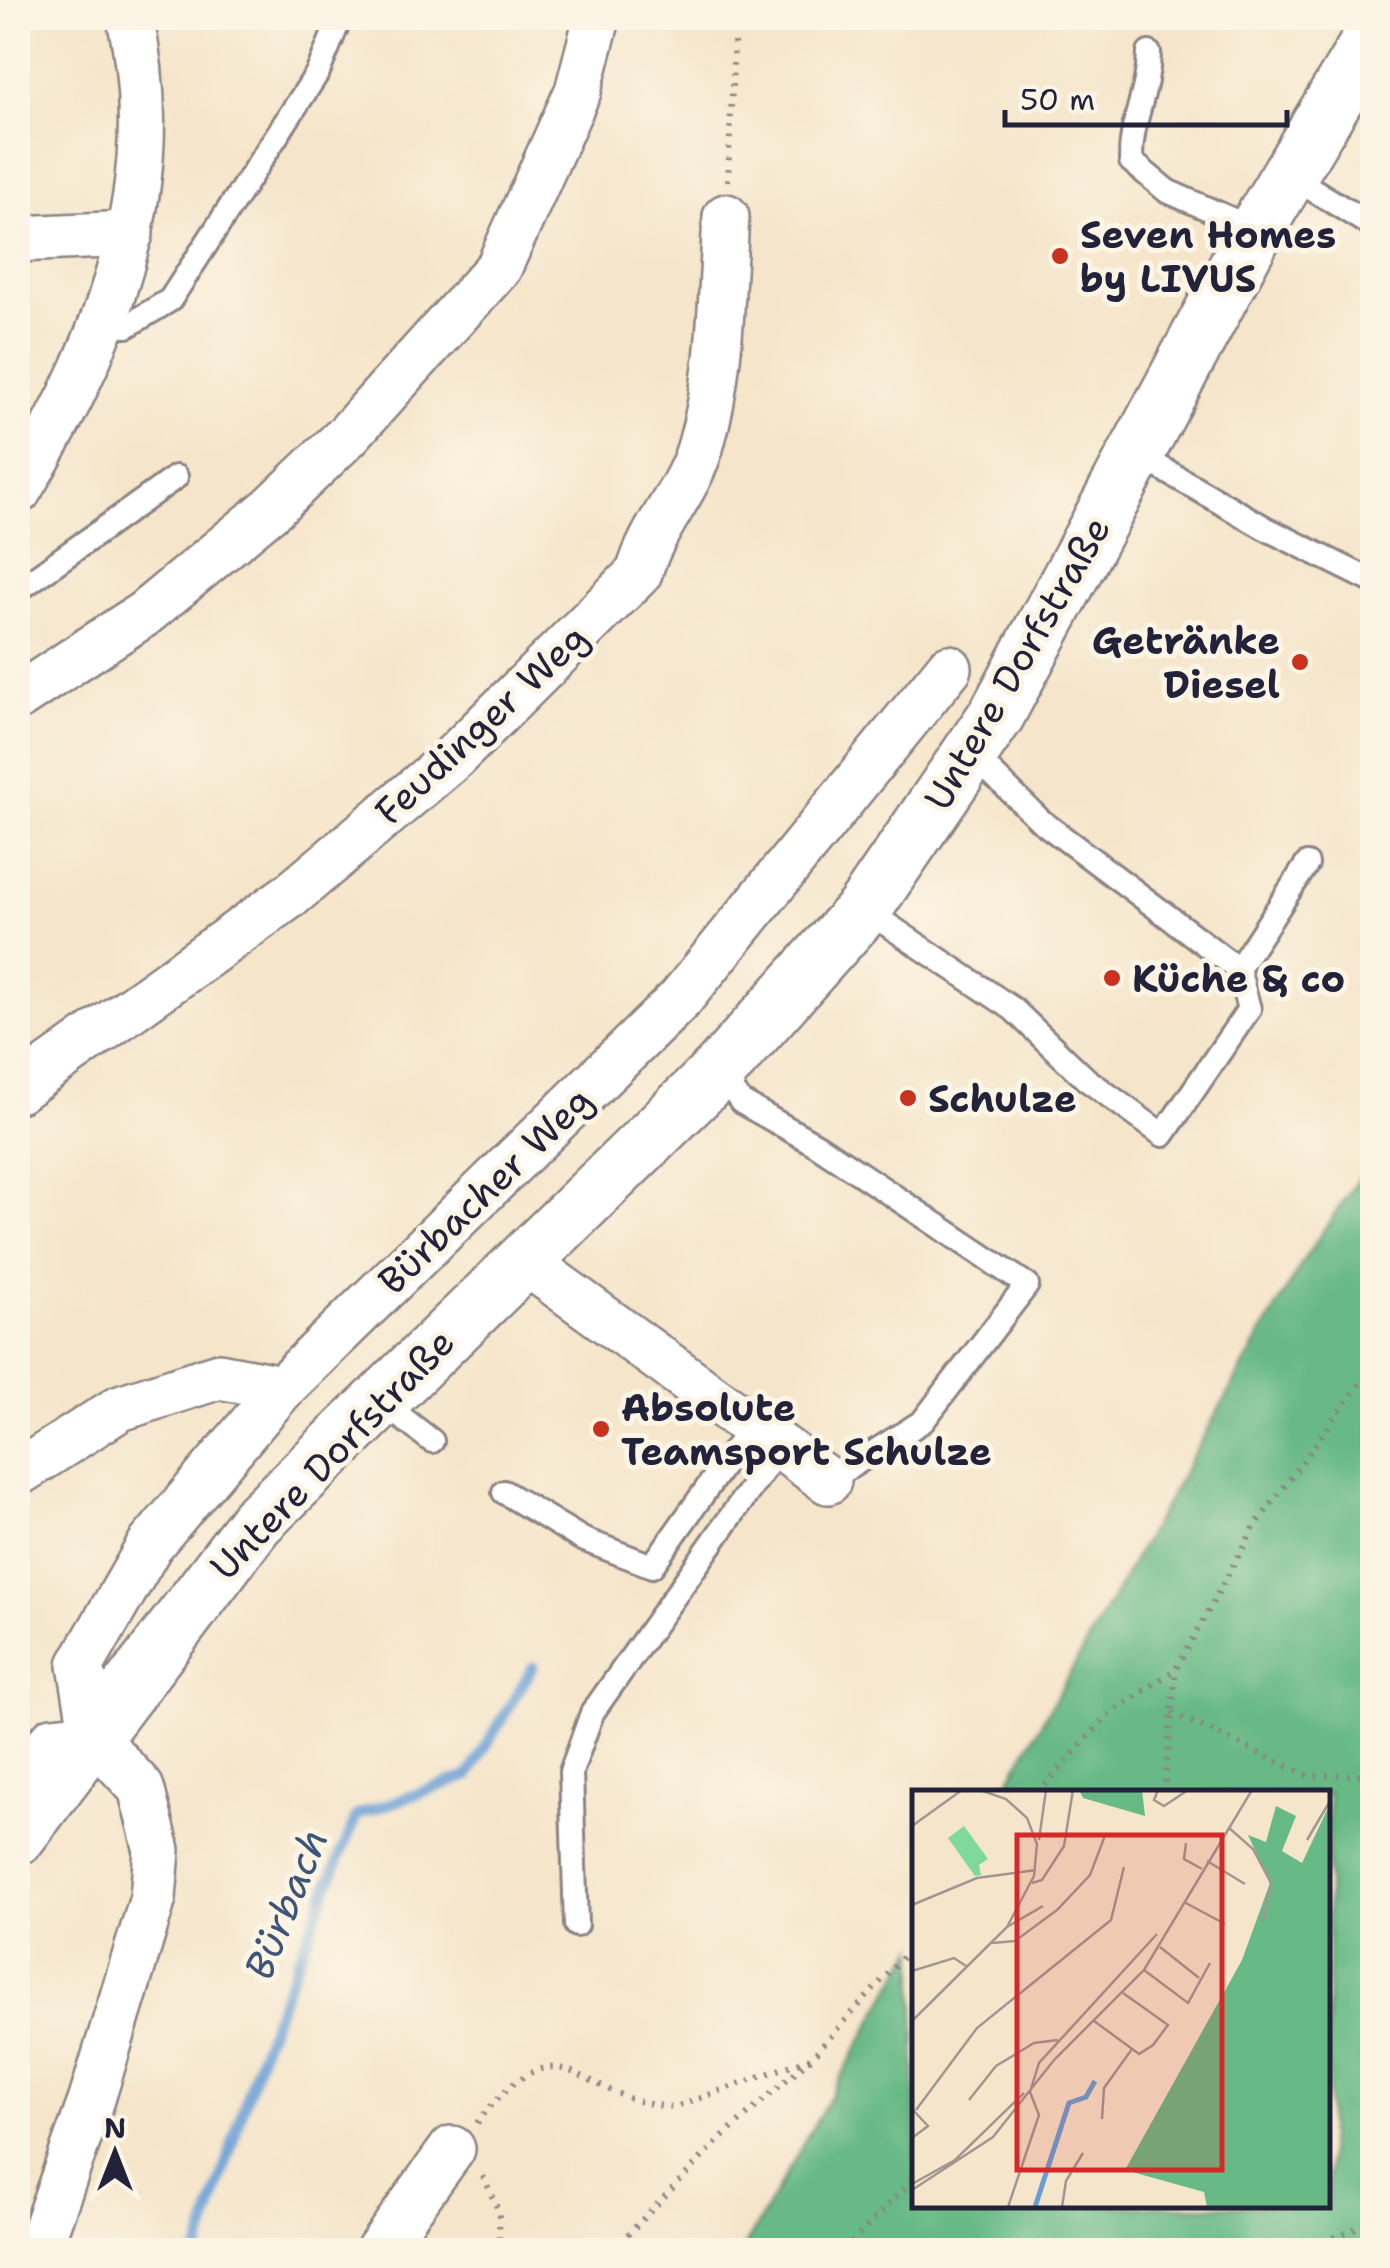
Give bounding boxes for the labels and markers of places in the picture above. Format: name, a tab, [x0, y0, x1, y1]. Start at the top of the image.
place label: Seven Homes by LIVUS	[1080, 209, 1336, 304]
marker: Seven Homes by LIVUS	[1049, 245, 1071, 267]
place label: Getränke Diesel	[1092, 615, 1280, 710]
marker: Getränke Diesel	[1289, 651, 1311, 673]
place label: Küche & co	[1132, 953, 1345, 1004]
marker: Küche & co	[1101, 967, 1123, 989]
place label: Schulze	[928, 1073, 1077, 1124]
marker: Schulze	[897, 1087, 919, 1109]
place label: Absolute Teamsport Schulze	[621, 1382, 992, 1477]
marker: Absolute Teamsport Schulze	[590, 1418, 612, 1440]

